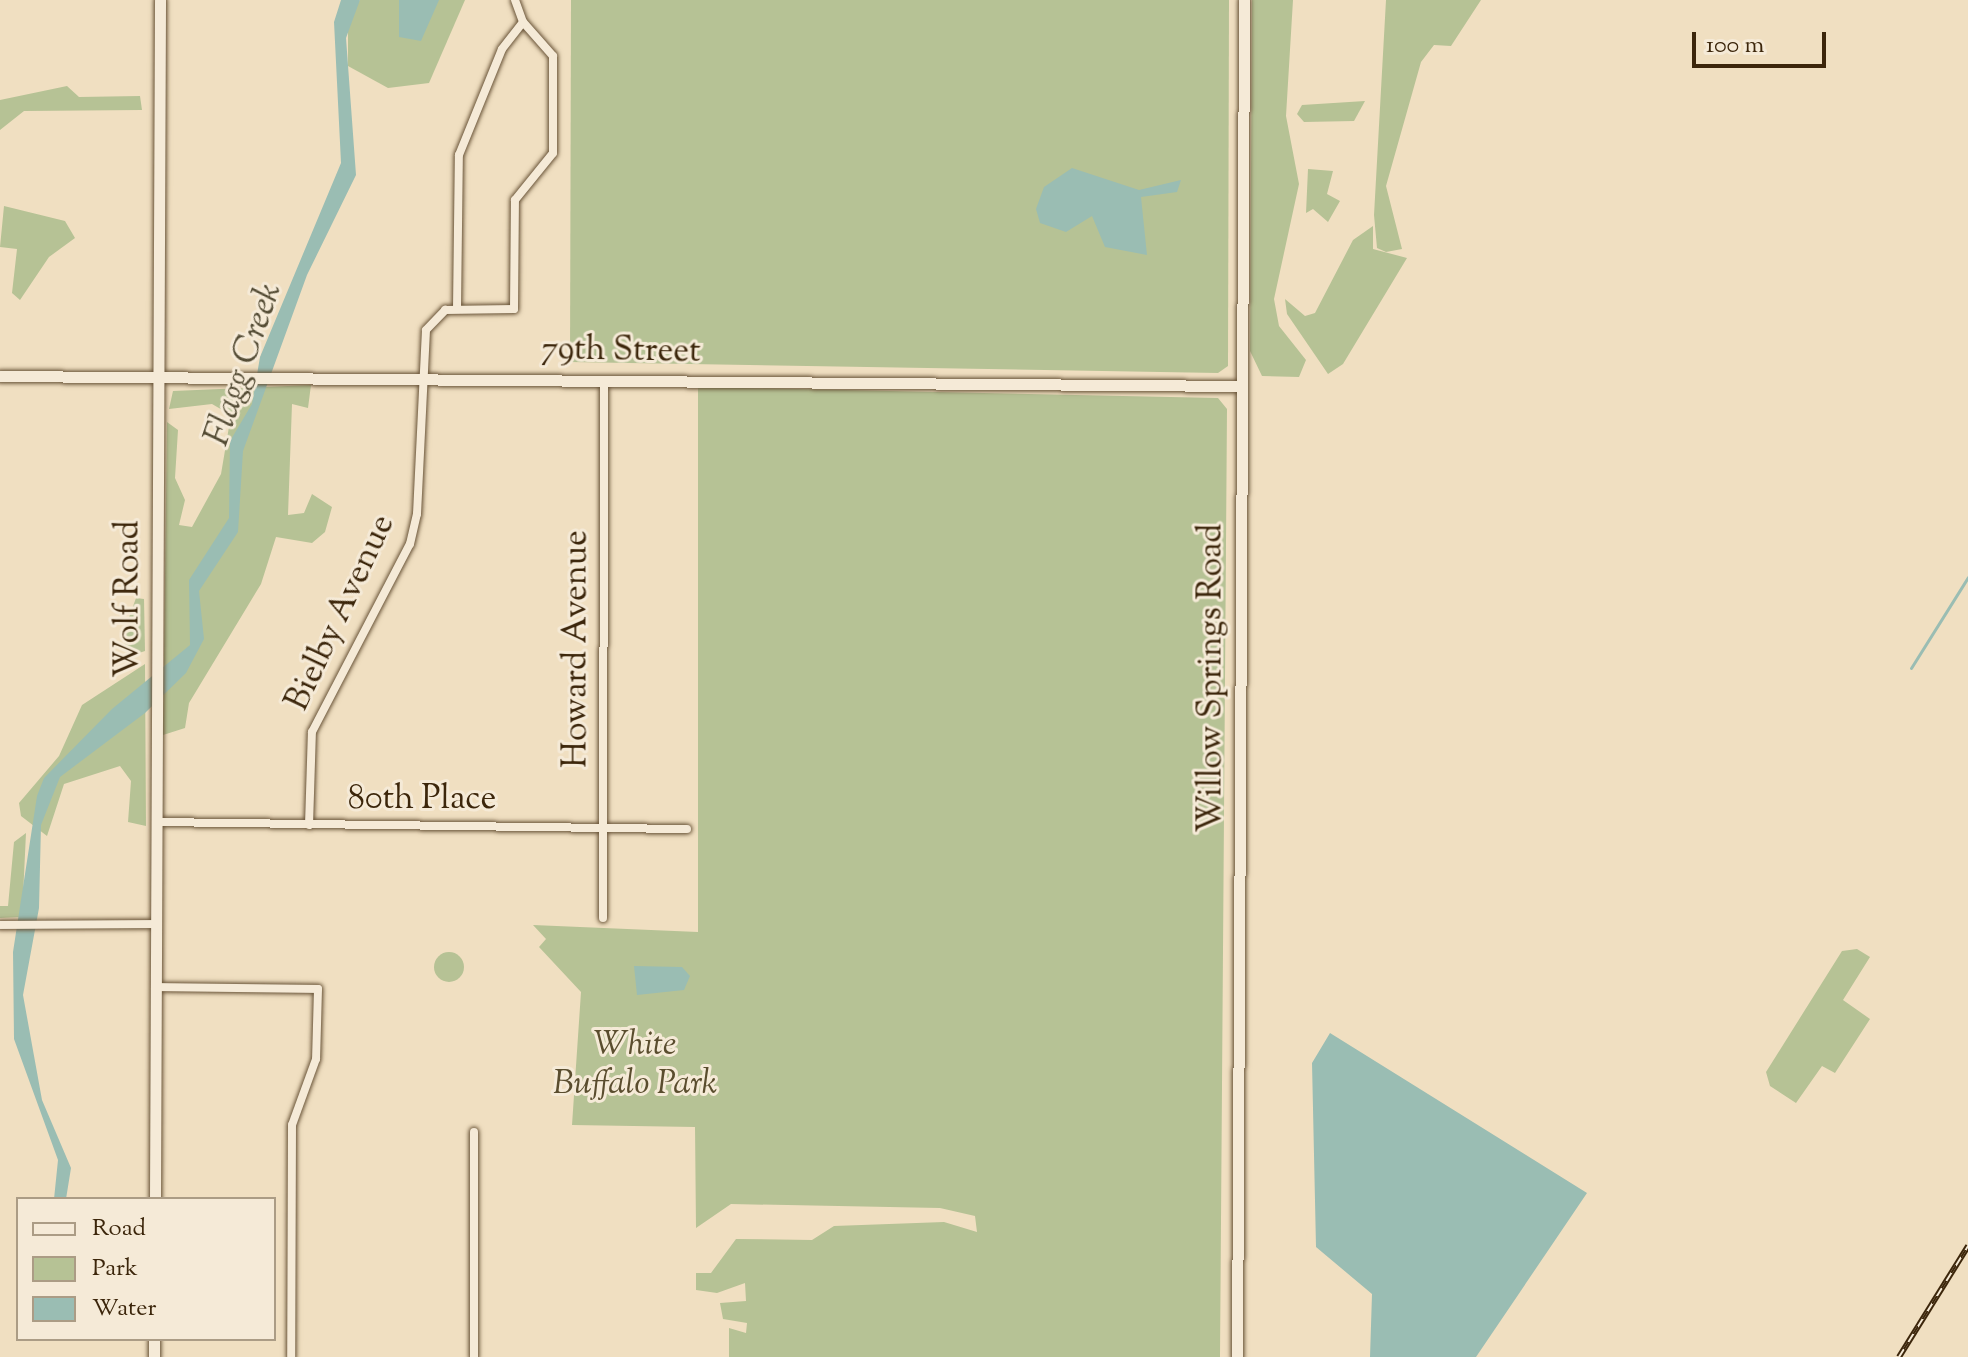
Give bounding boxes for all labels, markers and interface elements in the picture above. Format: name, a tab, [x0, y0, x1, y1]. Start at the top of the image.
scale bar	[1696, 16, 1830, 66]
text: 100 m	[1706, 29, 1764, 63]
water label: Flagg Creek	[197, 278, 293, 452]
street label: 79th Street	[541, 329, 701, 373]
street label: Bielby Avenue	[278, 508, 404, 718]
street label: Wolf Road	[109, 520, 149, 678]
street label: Willow Springs Road	[1192, 523, 1232, 833]
street label: Howard Avenue	[557, 530, 597, 768]
street label: 80th Place	[348, 780, 496, 820]
park label: White Buffalo Park	[553, 1025, 717, 1104]
legend	[16, 1197, 276, 1341]
text: Road	[92, 1212, 146, 1246]
text: Park	[92, 1252, 138, 1286]
text: Water	[92, 1292, 156, 1326]

